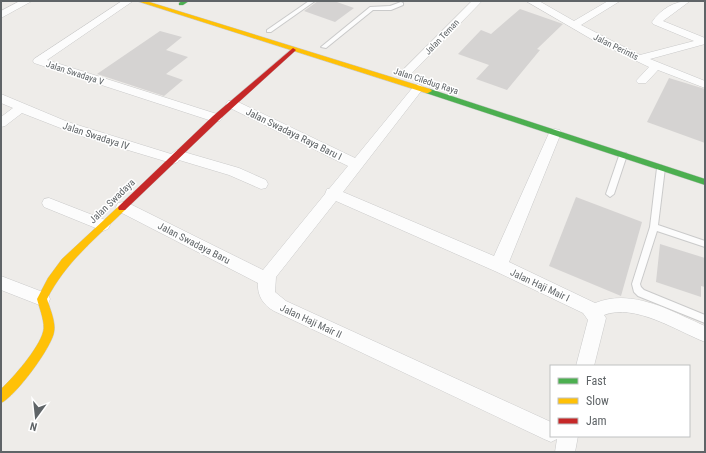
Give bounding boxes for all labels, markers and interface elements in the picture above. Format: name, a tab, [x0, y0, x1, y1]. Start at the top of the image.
street label: Jalan Teman	[423, 17, 461, 57]
street label: Jalan Perintis	[592, 32, 640, 62]
street label: Jalan Swadaya V	[45, 59, 105, 87]
street label: Jalan Ciledug Raya	[392, 66, 460, 96]
street label: Jalan Swadaya Raya Baru I	[244, 106, 344, 162]
street label: Jalan Swadaya IV	[61, 120, 131, 152]
street label: Jalan Swadaya	[87, 176, 137, 225]
street label: Jalan Swadaya Baru	[156, 220, 232, 266]
street label: Jalan Haji Mair I	[509, 266, 571, 304]
street label: Jalan Haji Mair II	[278, 302, 344, 340]
legend	[550, 365, 690, 437]
text: Fast	[586, 374, 607, 388]
text: Slow	[586, 394, 609, 408]
north arrow	[16, 397, 56, 437]
text: Jam	[586, 414, 607, 428]
text: N	[28, 419, 38, 433]

